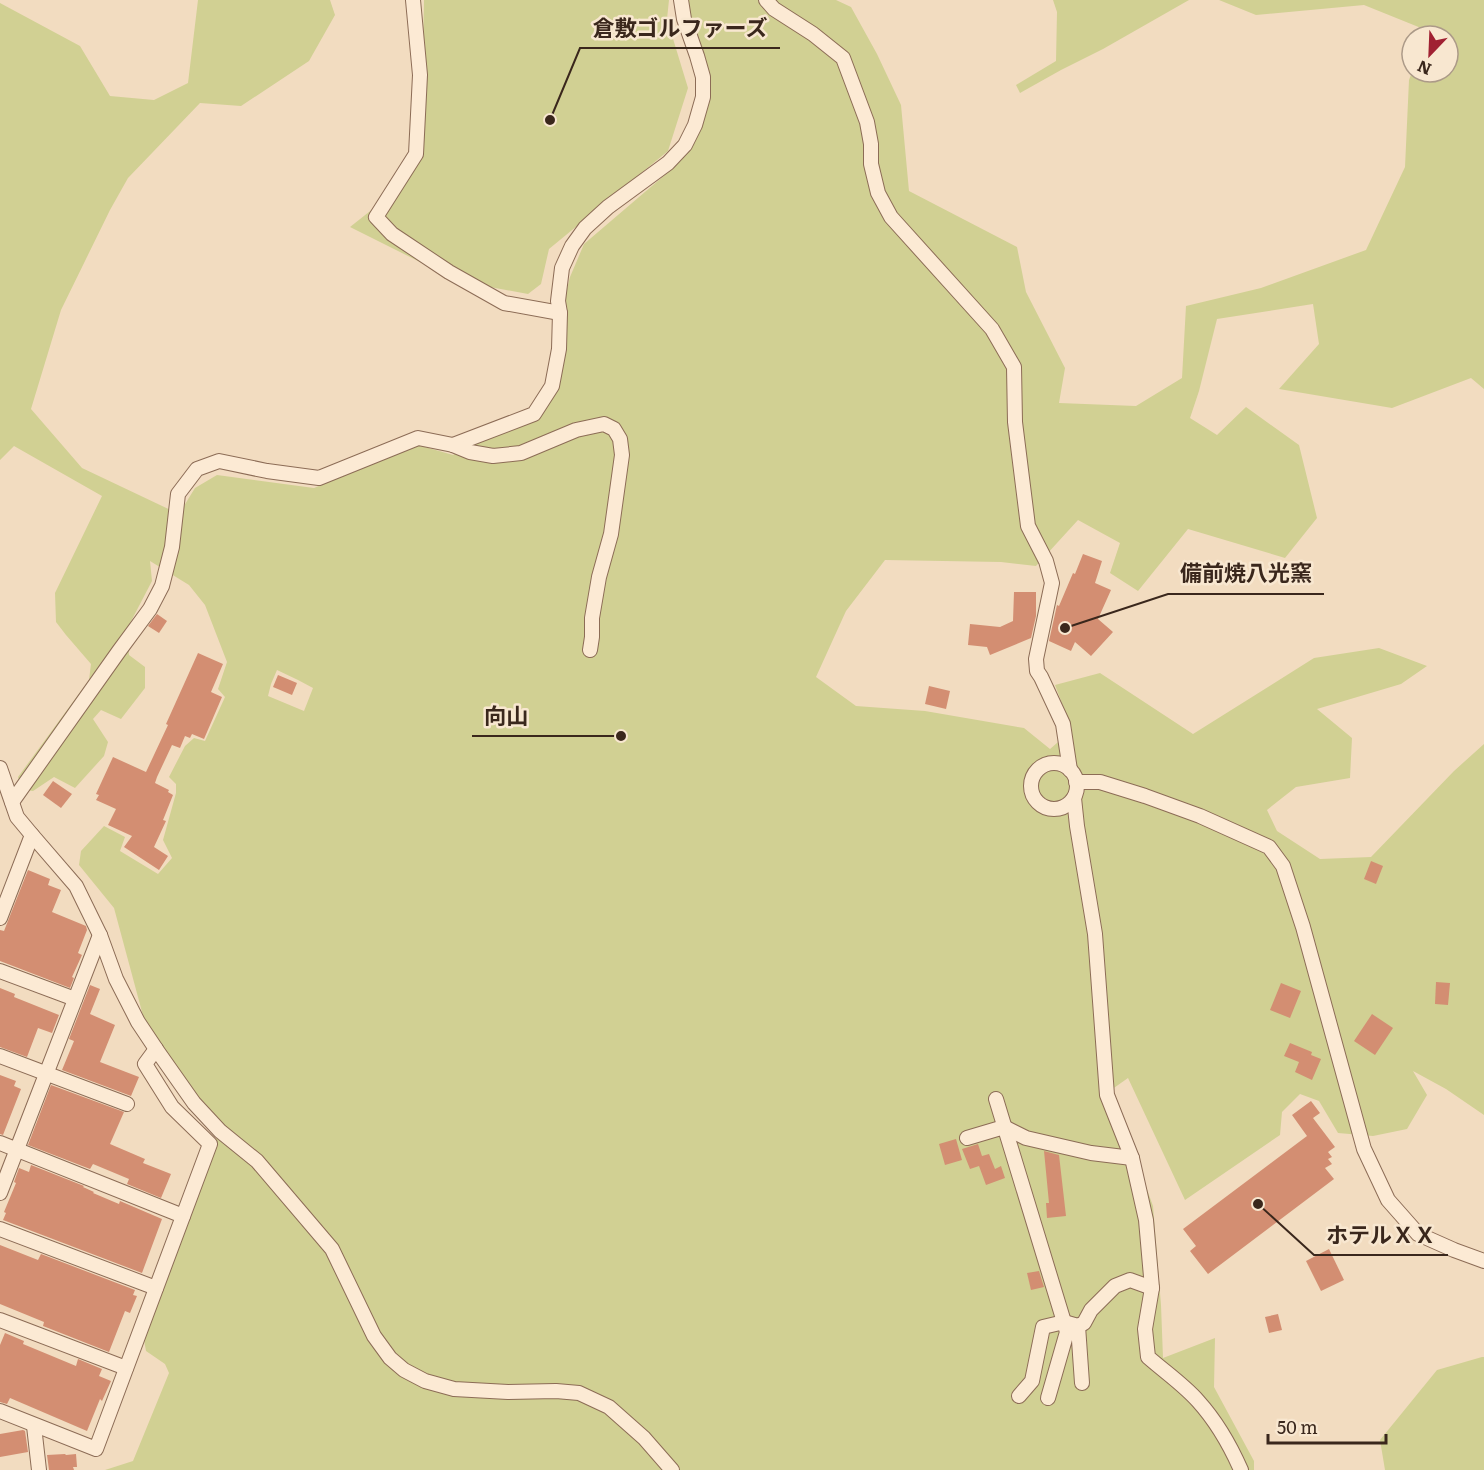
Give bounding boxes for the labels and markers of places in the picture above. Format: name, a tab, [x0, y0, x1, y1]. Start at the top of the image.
callout: 倉敷ゴルファーズ	[580, 8, 780, 48]
callout: 備前焼八光窯	[1168, 554, 1324, 594]
callout: 向山	[472, 696, 540, 736]
callout: ホテルＸＸ	[1314, 1215, 1448, 1255]

